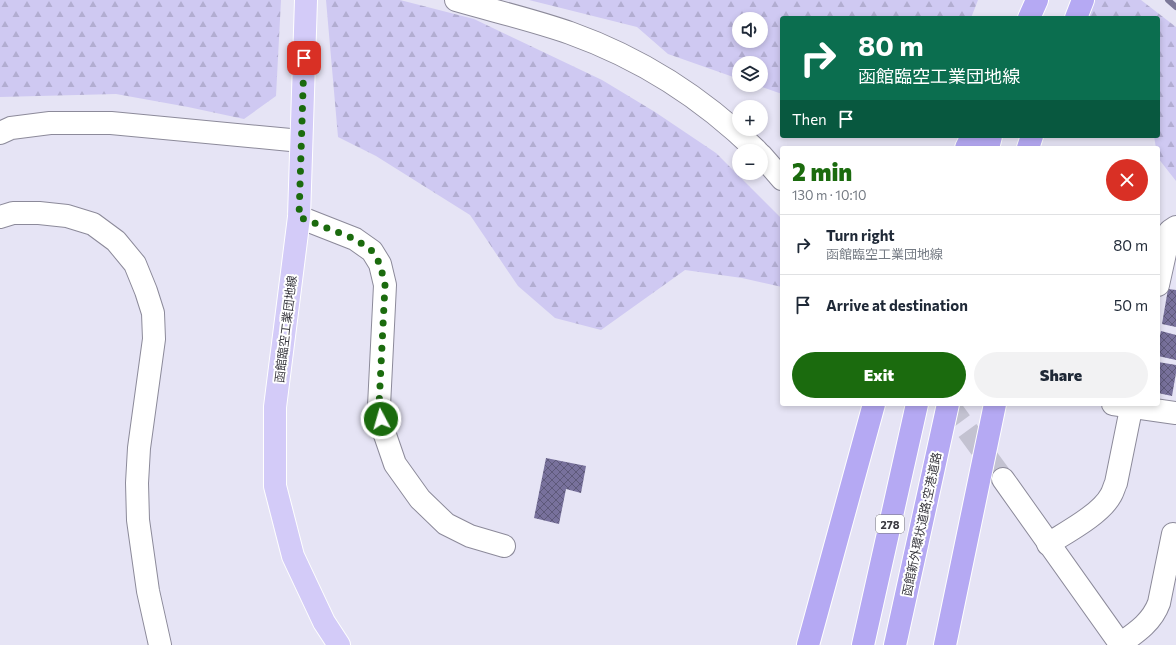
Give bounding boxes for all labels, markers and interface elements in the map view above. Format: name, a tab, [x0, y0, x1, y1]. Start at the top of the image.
map controls	[732, 12, 768, 180]
button: sound	[732, 12, 768, 48]
text: 80 m	[858, 28, 924, 62]
icon: right	[792, 32, 844, 84]
pin	[287, 41, 321, 75]
icon: arrive	[293, 47, 315, 69]
button: layers	[732, 56, 768, 92]
text: 函館臨空工業団地線	[858, 65, 1020, 87]
button: +	[732, 100, 768, 136]
icon: arrive	[835, 108, 857, 130]
text: Then	[792, 110, 827, 128]
button: −	[732, 144, 768, 180]
text: 2 min	[792, 157, 852, 186]
button: close	[1106, 159, 1148, 201]
text: 130 m · 10:10	[792, 187, 866, 203]
text: Turn right	[826, 226, 895, 244]
icon: right	[792, 234, 814, 256]
text: 80 m	[1113, 236, 1148, 254]
text: 函館臨空工業団地線	[826, 246, 943, 262]
street label: 函館臨空工業団地線	[271, 275, 299, 383]
icon: arrive	[792, 294, 814, 316]
text: Arrive at destination	[826, 296, 968, 314]
text: 50 m	[1114, 296, 1148, 314]
button: Exit	[792, 352, 966, 398]
button: Share	[974, 352, 1148, 398]
position arrow	[360, 398, 402, 440]
street label: 函館新外環状道路;空港道路	[899, 451, 944, 597]
road number: 278	[876, 515, 904, 533]

